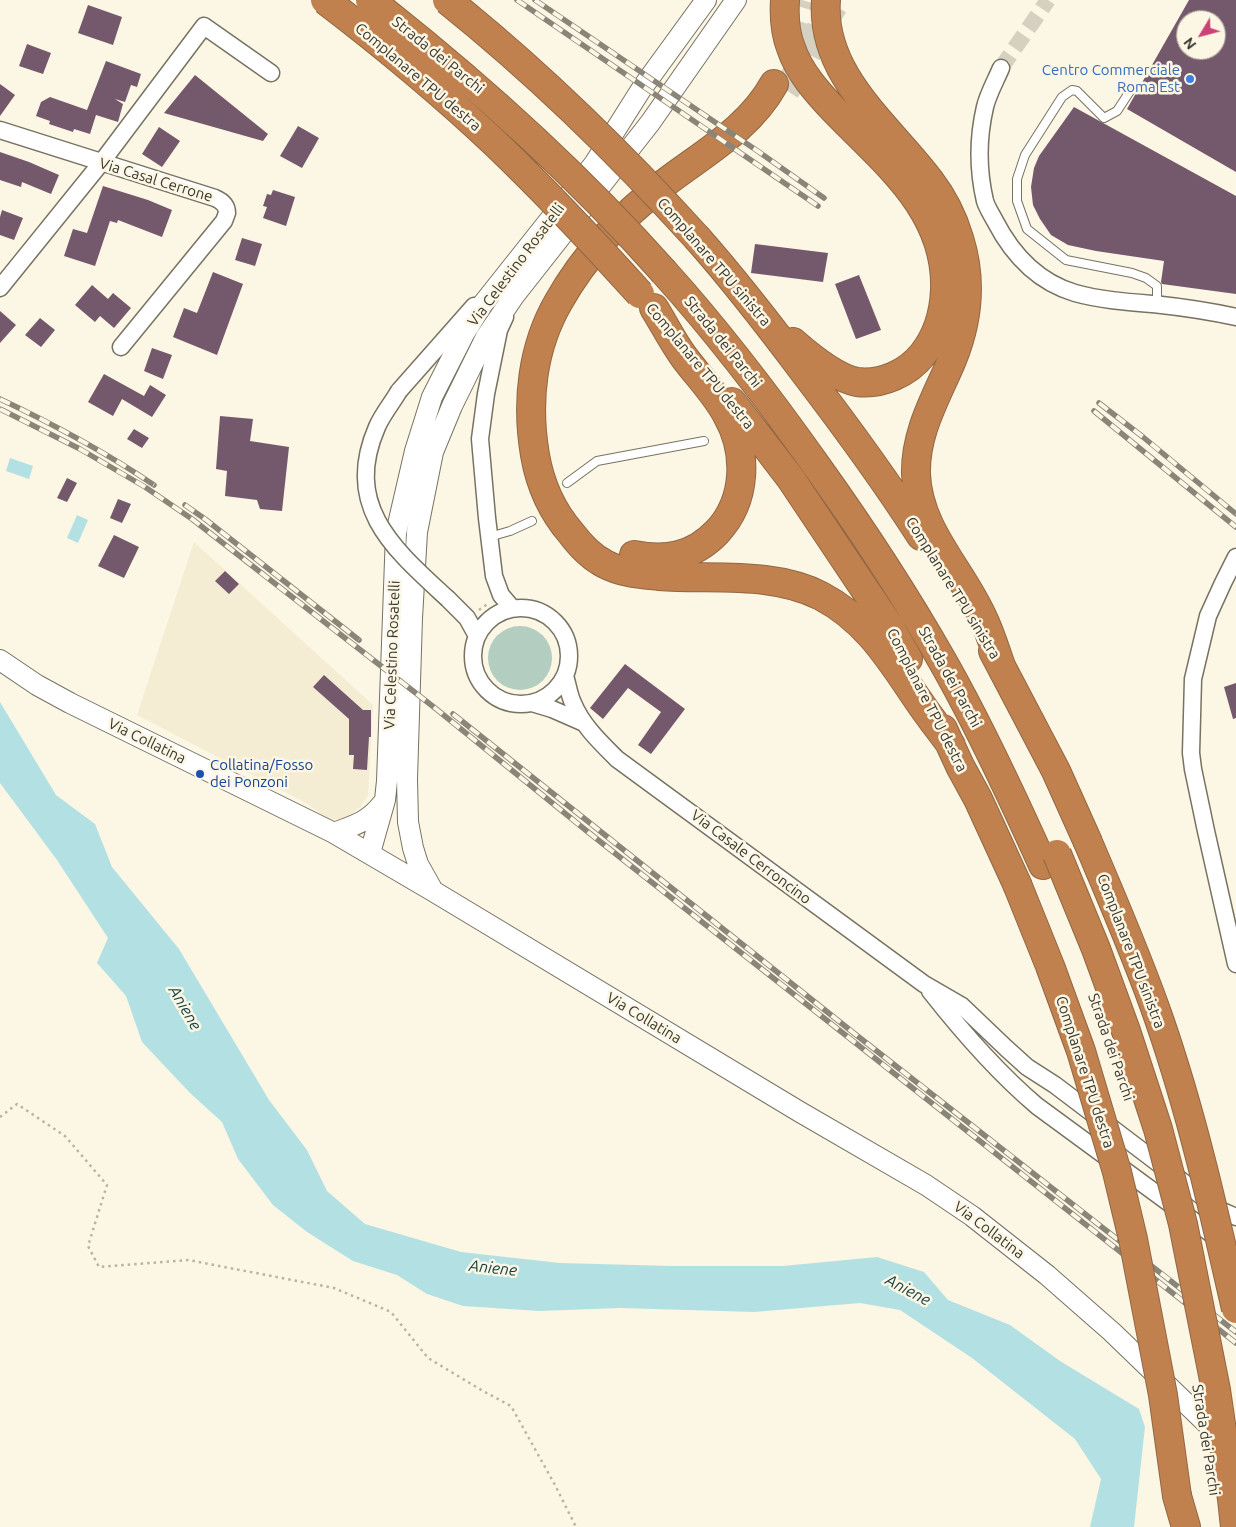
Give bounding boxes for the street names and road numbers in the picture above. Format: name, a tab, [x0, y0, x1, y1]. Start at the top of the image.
street label: Strada dei Parchi	[389, 13, 487, 97]
street label: Complanare TPU destra	[351, 19, 485, 135]
street label: Via Casal Cerrone	[97, 154, 215, 206]
street label: Complanare TPU sinistra	[653, 194, 775, 330]
street label: Via Celestino Rosatelli	[464, 200, 568, 330]
street label: Strada dei Parchi	[681, 293, 765, 391]
street label: Complanare TPU destra	[642, 299, 758, 433]
street label: Complanare TPU sinistra	[902, 514, 1004, 662]
street label: Via Celestino Rosatelli	[380, 580, 404, 730]
street label: Strada dei Parchi	[915, 623, 985, 731]
street label: Complanare TPU destra	[883, 625, 971, 775]
street label: Via Collatina	[105, 714, 189, 768]
street label: Via Casale Cerroncino	[687, 806, 815, 908]
street label: Complanare TPU sinistra	[1093, 871, 1169, 1031]
street label: Via Collatina	[603, 989, 685, 1047]
street label: Strada dei Parchi	[1084, 991, 1138, 1103]
street label: Complanare TPU destra	[1052, 994, 1118, 1150]
street label: Via Collatina	[950, 1197, 1028, 1263]
street label: Strada dei Parchi	[1188, 1383, 1224, 1497]

